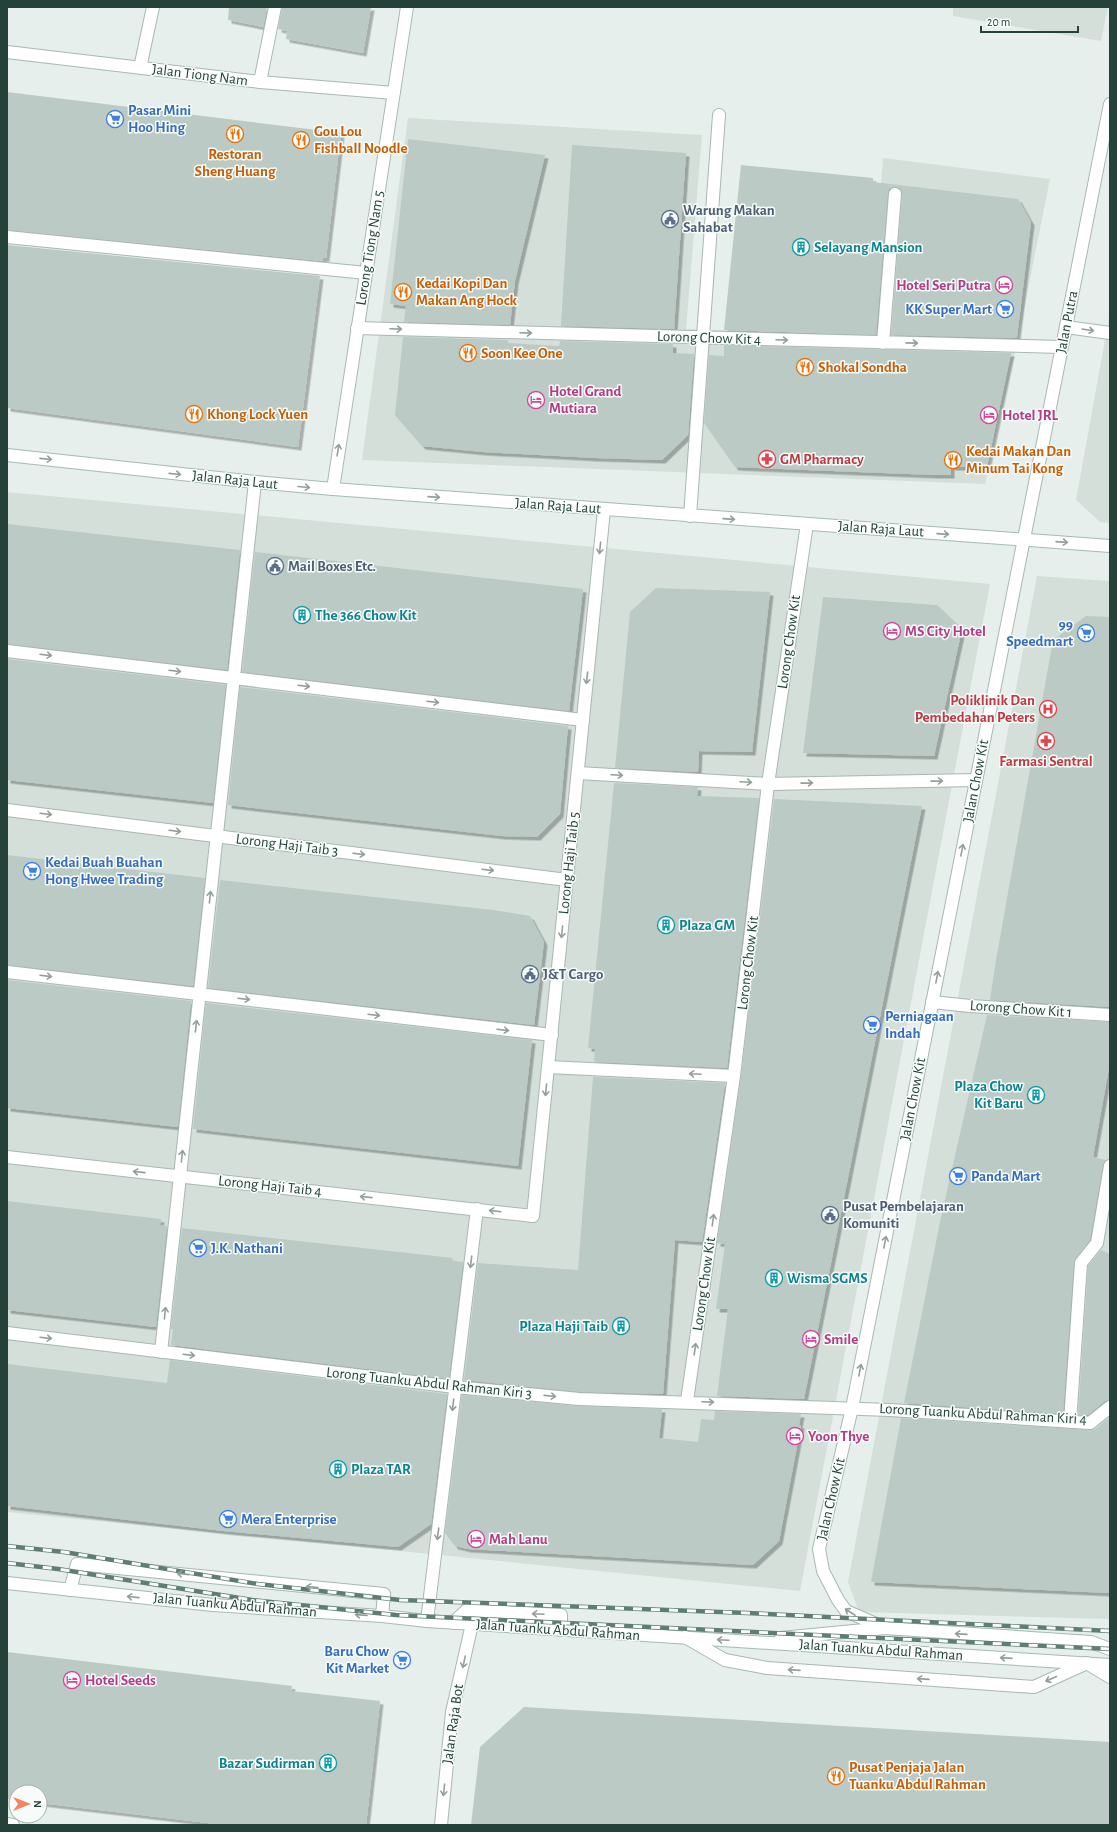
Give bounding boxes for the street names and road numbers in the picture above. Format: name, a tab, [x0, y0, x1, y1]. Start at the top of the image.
street label: Jalan Tiong Nam	[151, 62, 249, 88]
street label: Lorong Tiong Nam 5	[354, 190, 386, 306]
street label: Jalan Putra	[1054, 289, 1080, 355]
street label: Lorong Chow Kit 4	[657, 329, 761, 347]
street label: Jalan Raja Laut	[191, 468, 279, 492]
street label: Jalan Raja Laut	[515, 496, 602, 516]
street label: Jalan Raja Laut	[838, 519, 925, 539]
street label: Lorong Chow Kit	[775, 594, 803, 690]
street label: Jalan Chow Kit	[961, 738, 991, 824]
street label: Lorong Haji Taib 5	[556, 811, 582, 915]
street label: Lorong Haji Taib 3	[235, 831, 339, 859]
street label: Lorong Chow Kit	[735, 915, 761, 1011]
street label: Lorong Chow Kit 1	[969, 998, 1073, 1020]
street label: Jalan Chow Kit	[898, 1056, 928, 1142]
street label: Lorong Haji Taib 4	[217, 1173, 323, 1199]
street label: Lorong Chow Kit	[690, 1236, 718, 1332]
street label: Lorong Tuanku Abdul Rahman Kiri 3	[325, 1365, 533, 1401]
street label: Lorong Tuanku Abdul Rahman Kiri 4	[879, 1401, 1087, 1427]
street label: Jalan Chow Kit	[814, 1456, 848, 1542]
street label: Jalan Tuanku Abdul Rahman	[152, 1590, 318, 1620]
street label: Jalan Tuanku Abdul Rahman	[475, 1617, 641, 1643]
street label: Jalan Tuanku Abdul Rahman	[798, 1637, 964, 1663]
street label: Jalan Raja Bot	[440, 1683, 466, 1765]

